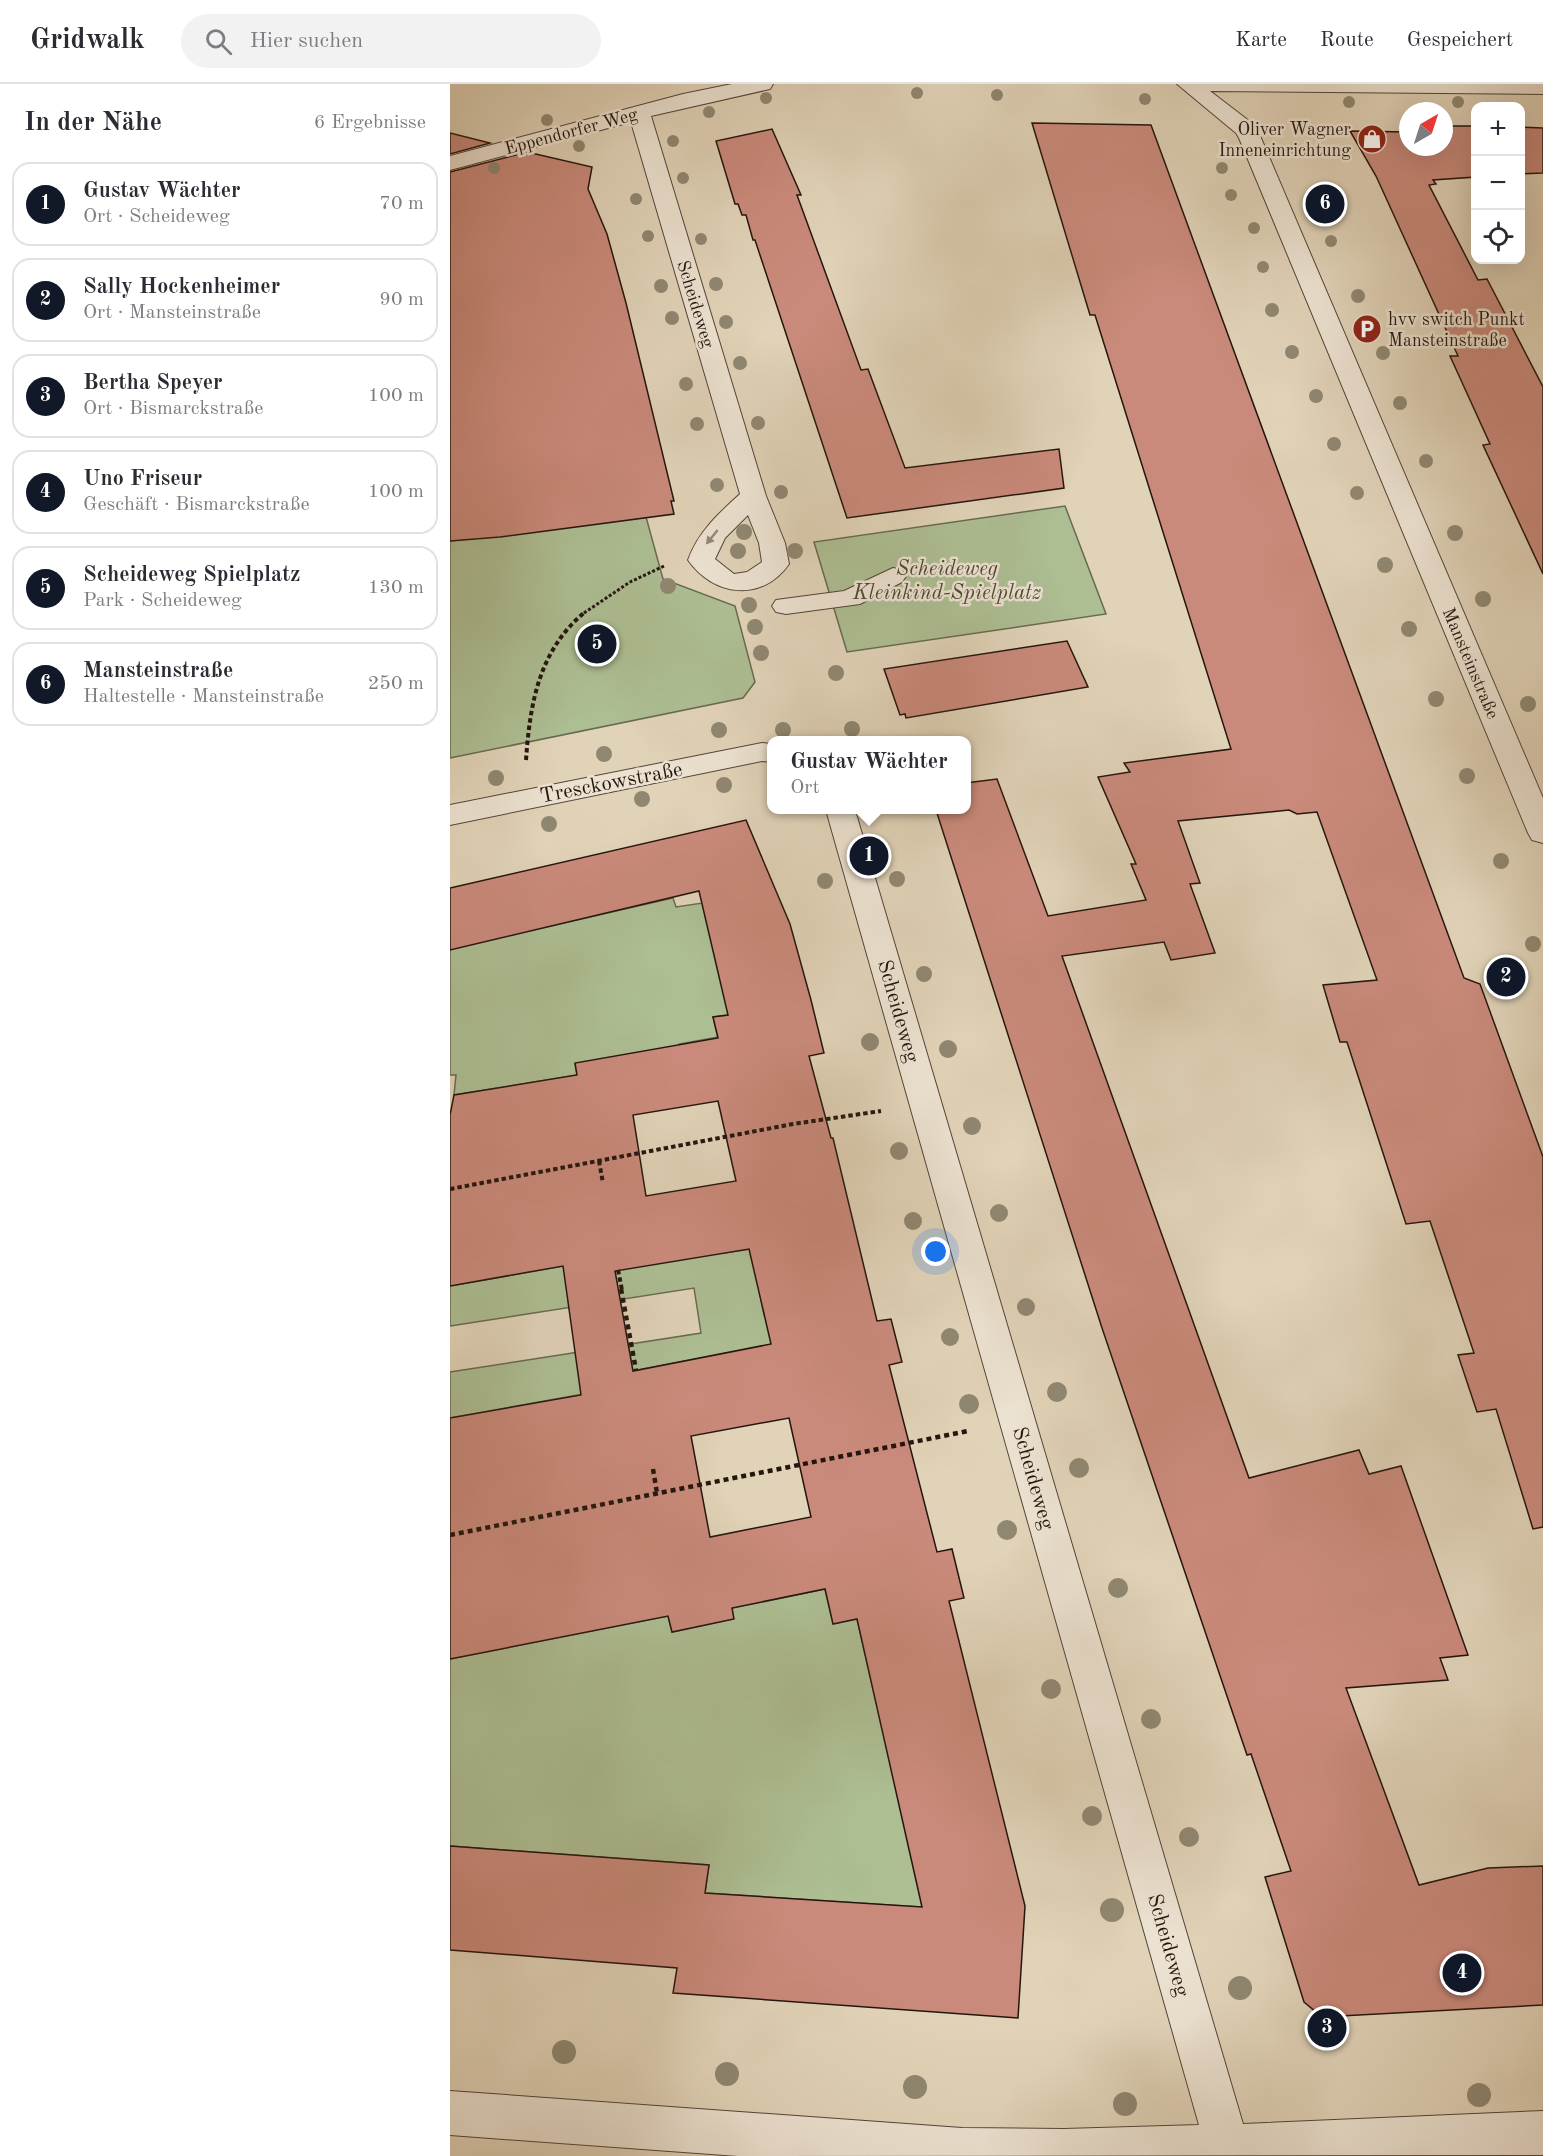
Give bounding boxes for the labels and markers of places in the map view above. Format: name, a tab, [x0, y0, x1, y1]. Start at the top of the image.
place label: Oliver Wagner Inneneinrichtung	[1218, 121, 1352, 160]
shop icon: Oliver Wagner Inneneinrichtung	[1356, 123, 1388, 155]
pin: 6	[1306, 182, 1344, 226]
place label: hvv switch Punkt Mansteinstraße	[1388, 311, 1525, 350]
parking icon: hvv switch Punkt Mansteinstraße	[1351, 313, 1383, 345]
pin: 5	[578, 622, 616, 666]
pin: 1	[850, 834, 888, 878]
pin: 2	[1486, 954, 1526, 1000]
pin: 4	[1442, 1950, 1482, 1996]
pin: 3	[1308, 2006, 1346, 2050]

